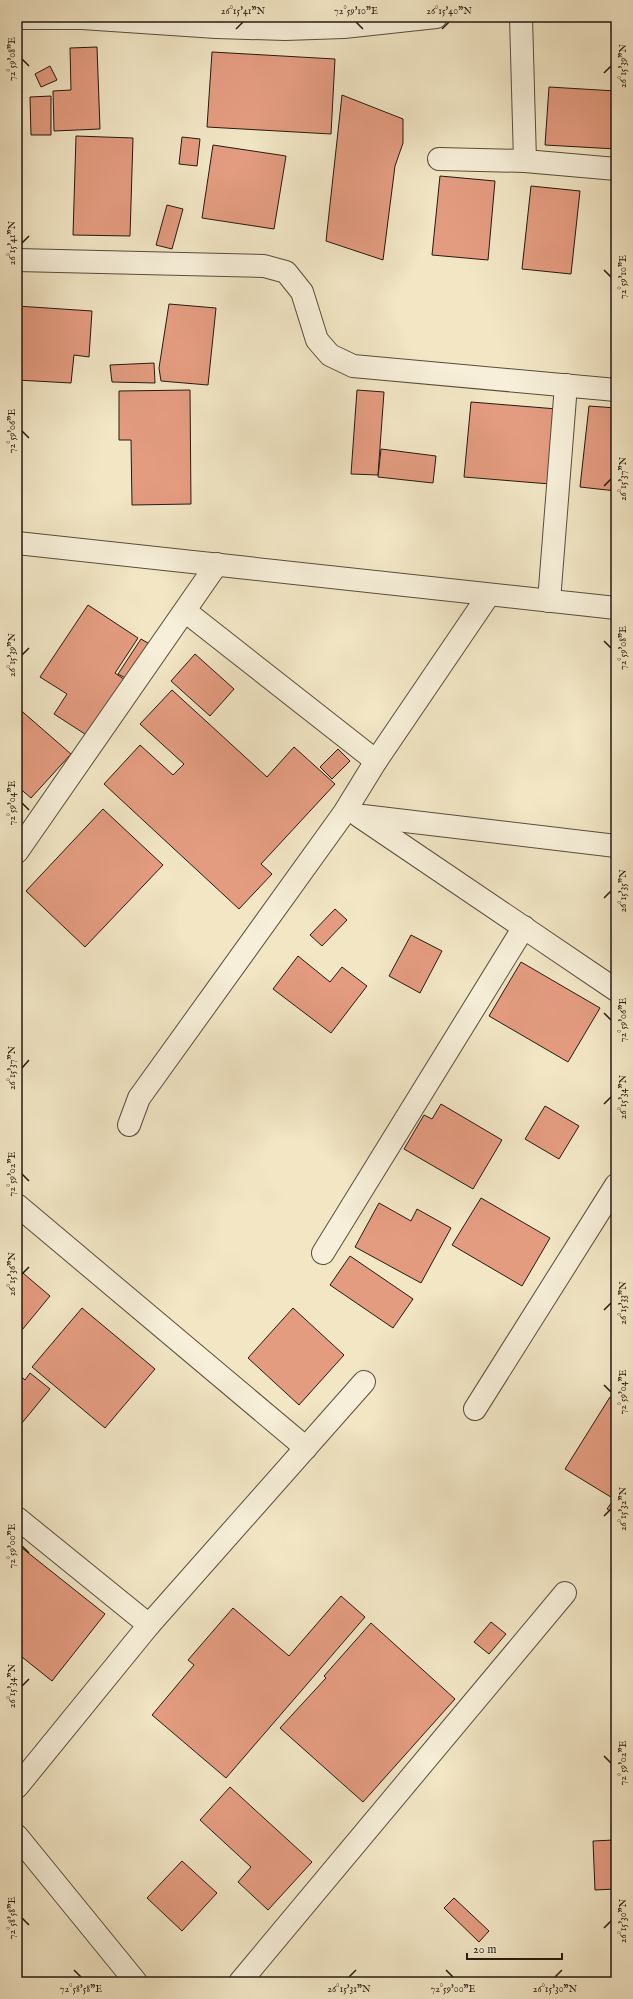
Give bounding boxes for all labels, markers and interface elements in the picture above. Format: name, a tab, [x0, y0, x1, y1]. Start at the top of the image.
text: 26°15'41"N	[221, 5, 266, 18]
text: 72°59'10"E	[334, 5, 378, 18]
text: 26°15'40"N	[426, 5, 472, 18]
text: 72°59'08"E	[6, 37, 19, 81]
text: 26°15'39"N	[617, 44, 630, 88]
text: 26°15'41"N	[6, 220, 19, 265]
text: 72°59'10"E	[617, 255, 630, 299]
text: 72°59'06"E	[6, 409, 19, 453]
text: 26°15'37"N	[617, 457, 630, 501]
text: 72°59'08"E	[617, 626, 630, 670]
text: 26°15'39"N	[6, 633, 19, 677]
text: 72°59'04"E	[6, 780, 19, 826]
text: 26°15'35"N	[617, 869, 630, 913]
text: 72°59'06"E	[617, 998, 630, 1042]
text: 26°15'37"N	[6, 1046, 19, 1090]
text: 26°15'34"N	[617, 1074, 630, 1119]
text: 72°59'02"E	[6, 1152, 19, 1196]
text: 26°15'36"N	[6, 1252, 19, 1296]
text: 26°15'33"N	[617, 1281, 630, 1325]
text: 72°59'04"E	[617, 1369, 630, 1415]
text: 26°15'32"N	[617, 1487, 630, 1531]
text: 72°59'00"E	[6, 1523, 19, 1569]
text: 26°15'34"N	[6, 1663, 19, 1708]
text: 72°59'02"E	[617, 1741, 630, 1785]
text: 72°58'58"E	[6, 1897, 19, 1939]
text: 26°15'30"N	[617, 1898, 630, 1943]
scale bar	[467, 1935, 562, 1961]
text: 20 m	[473, 1942, 496, 1957]
text: 72°58'58"E	[60, 1983, 102, 1996]
text: 26°15'31"N	[327, 1983, 371, 1996]
text: 72°59'00"E	[430, 1983, 476, 1996]
text: 26°15'30"N	[533, 1983, 578, 1996]

